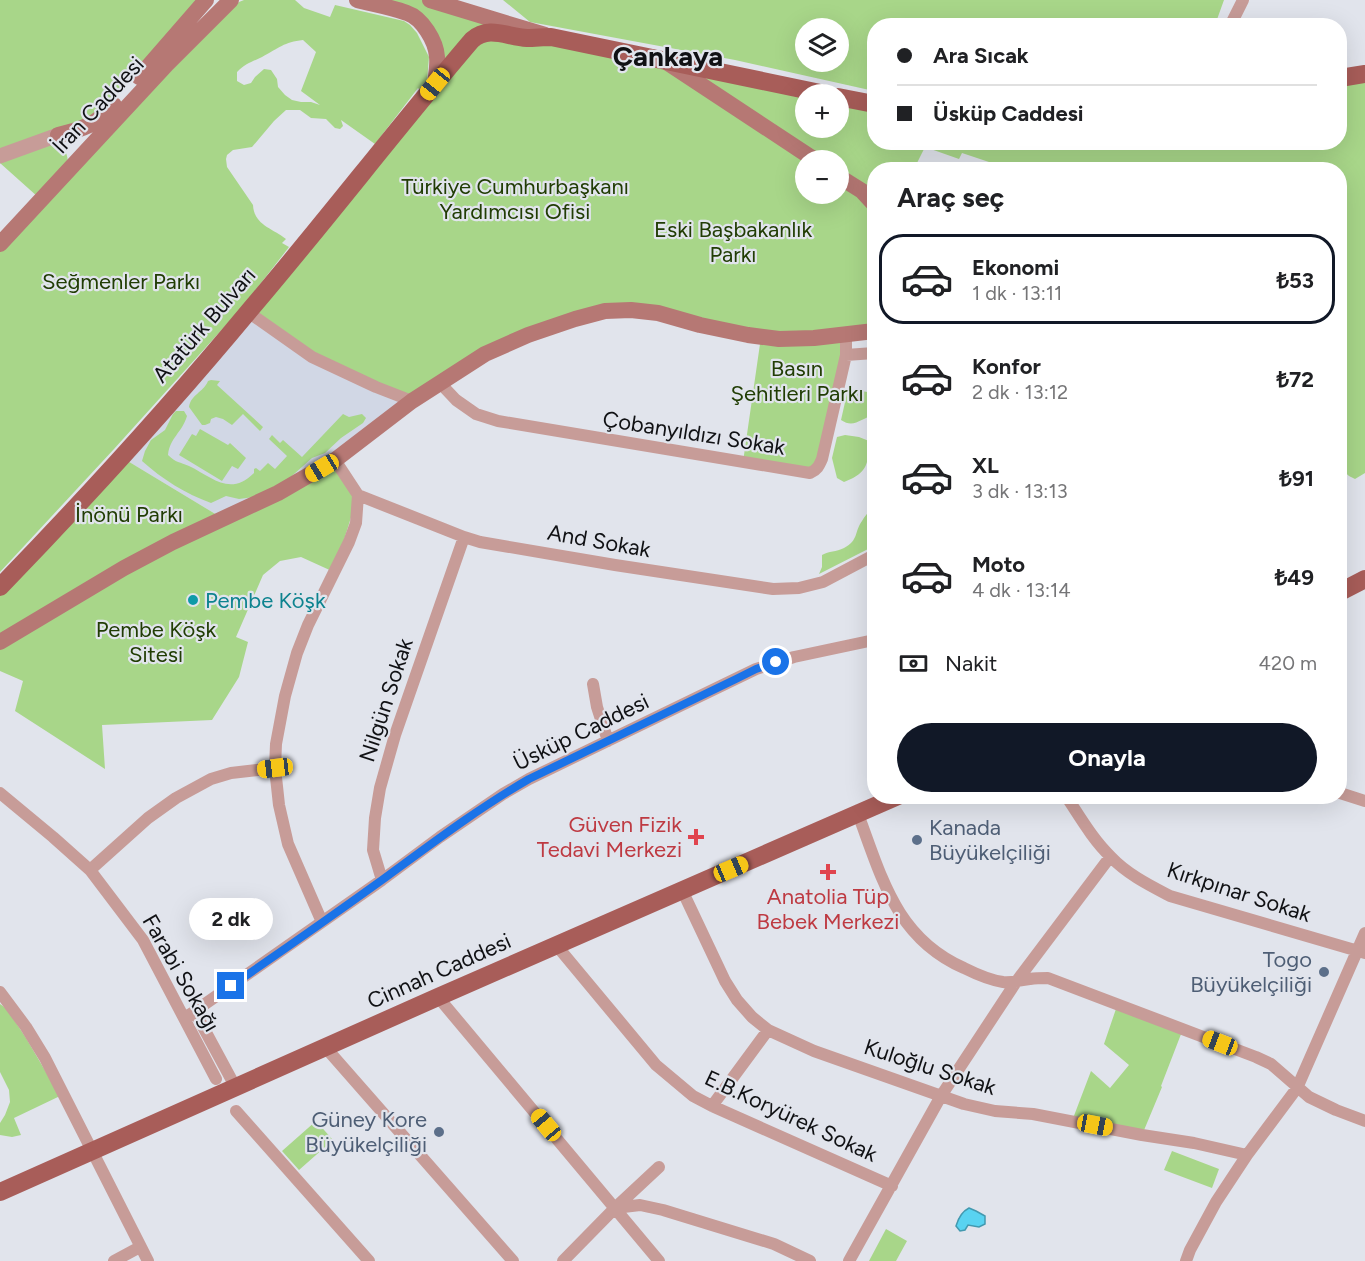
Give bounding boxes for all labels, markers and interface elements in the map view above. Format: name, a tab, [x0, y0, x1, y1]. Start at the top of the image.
map controls	[795, 18, 849, 204]
button: layers	[795, 18, 849, 72]
district label: Çankaya	[613, 39, 723, 73]
text: Ara Sıcak	[933, 42, 1029, 69]
street label: İran Caddesi	[46, 51, 150, 159]
car	[417, 64, 453, 104]
button: +	[795, 84, 849, 138]
text: Üsküp Caddesi	[933, 100, 1084, 127]
button: −	[795, 150, 849, 204]
park label: Türkiye Cumhurbaşkanı Yardımcısı Ofisi	[401, 173, 629, 225]
text: Araç seç	[897, 181, 1004, 214]
park label: Eski Başbakanlık Parkı	[654, 216, 812, 268]
icon: car	[900, 252, 954, 306]
text: Ekonomi	[972, 254, 1059, 281]
street label: Atatürk Bulvarı	[147, 262, 261, 388]
text: ₺53	[1276, 267, 1314, 294]
park label: Seğmenler Parkı	[42, 268, 200, 295]
text: 1 dk · 13:11	[972, 281, 1062, 305]
icon: car	[900, 351, 954, 405]
text: Konfor	[972, 353, 1041, 380]
park label: Basın Şehitleri Parkı	[731, 355, 864, 407]
text: ₺72	[1276, 366, 1314, 393]
text: 2 dk · 13:12	[972, 380, 1068, 404]
street label: Çobanyıldızı Sokak	[601, 405, 787, 461]
icon: car	[900, 450, 954, 504]
car	[302, 451, 342, 485]
text: XL	[972, 452, 999, 479]
text: ₺91	[1279, 465, 1314, 492]
text: 3 dk · 13:13	[972, 479, 1068, 503]
park label: İnönü Parkı	[75, 501, 183, 528]
street label: And Sokak	[545, 519, 653, 563]
icon: car	[900, 549, 954, 603]
text: Moto	[972, 551, 1025, 578]
text: ₺49	[1275, 564, 1314, 591]
text: 4 dk · 13:14	[972, 578, 1071, 602]
place label: Pembe Köşk	[205, 587, 326, 614]
marker: Pembe Köşk	[186, 593, 200, 607]
park label: Pembe Köşk Sitesi	[96, 616, 217, 668]
street label: Nilgün Sokak	[353, 634, 419, 765]
icon: cash	[897, 647, 930, 680]
route start	[762, 648, 789, 675]
text: Nakit	[945, 650, 997, 677]
text: 420 m	[1259, 651, 1317, 675]
street label: Üsküp Caddesi	[509, 688, 653, 776]
button: Onayla	[897, 723, 1317, 792]
car	[256, 757, 294, 779]
place label: Güven Fizik Tedavi Merkezi	[537, 811, 682, 863]
place label: Kanada Büyükelçiliği	[929, 814, 1051, 866]
marker: Güven Fizik Tedavi Merkezi	[687, 828, 705, 846]
marker: Kanada Büyükelçiliği	[910, 833, 924, 847]
car	[711, 854, 751, 884]
street label: Kırkpınar Sokak	[1164, 856, 1315, 928]
marker: Anatolia Tüp Bebek Merkezi	[819, 863, 837, 881]
place label: Anatolia Tüp Bebek Merkezi	[757, 883, 899, 935]
callout: 2 dk	[189, 899, 273, 941]
text: 2 dk	[212, 907, 251, 931]
street label: Farabi Sokağı	[137, 909, 225, 1037]
street label: Cinnah Caddesi	[363, 927, 515, 1015]
place label: Togo Büyükelçiliği	[1190, 946, 1312, 998]
marker: Togo Büyükelçiliği	[1317, 965, 1331, 979]
route end	[217, 972, 244, 999]
car	[1200, 1028, 1240, 1058]
street label: Kuloğlu Sokak	[861, 1033, 1000, 1101]
street label: E.B.Koryürek Sokak	[701, 1064, 882, 1168]
car	[528, 1105, 564, 1145]
place label: Güney Kore Büyükelçiliği	[305, 1106, 427, 1158]
car	[1076, 1113, 1114, 1137]
marker: Güney Kore Büyükelçiliği	[432, 1125, 446, 1139]

